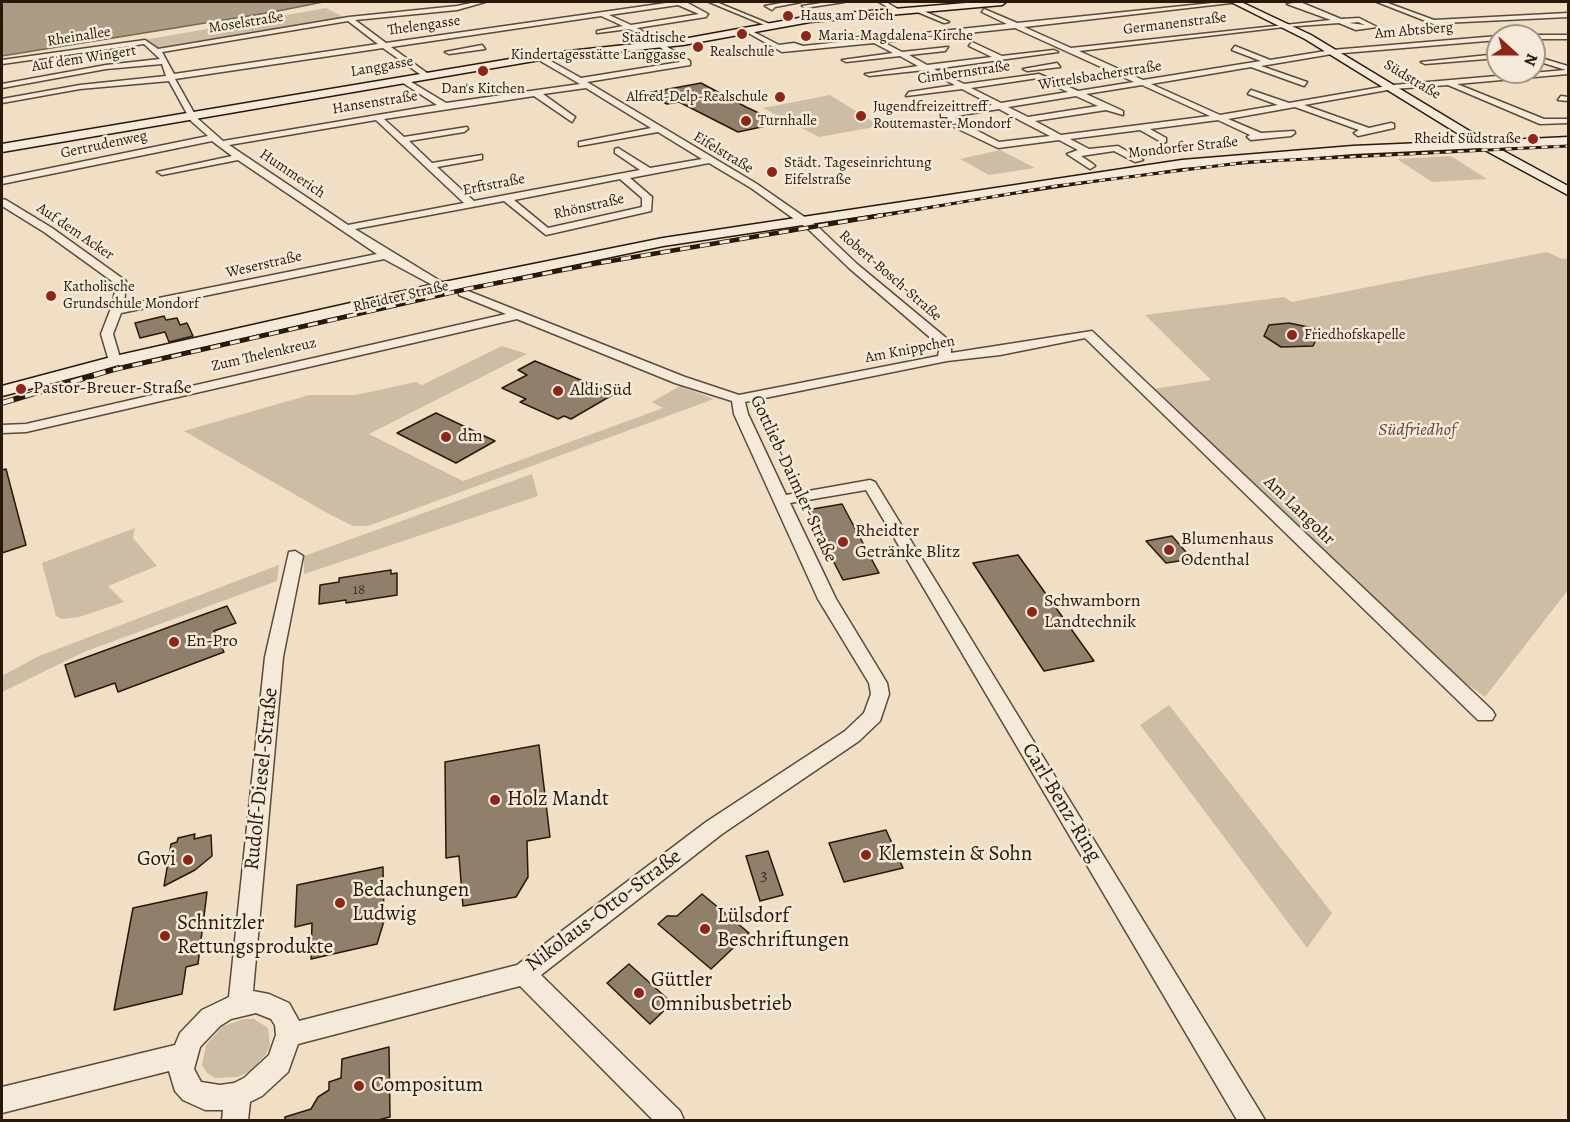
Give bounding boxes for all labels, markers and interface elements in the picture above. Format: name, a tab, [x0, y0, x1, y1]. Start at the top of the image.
place label: Haus am Deich	[800, 7, 893, 25]
street label: Moselstraße	[207, 8, 285, 38]
marker: Haus am Deich	[781, 9, 795, 23]
street label: Germanenstraße	[1122, 9, 1228, 39]
street label: Thelengasse	[386, 12, 462, 40]
street label: Am Abtsberg	[1374, 19, 1454, 43]
street label: Rheinallee	[46, 23, 112, 51]
north arrow	[1486, 24, 1546, 84]
marker: Realschule	[735, 27, 749, 41]
place label: Maria-Magdalena-Kirche	[818, 27, 973, 45]
place label: Städtische Kindertagesstätte Langgasse	[510, 29, 686, 64]
marker: Maria-Magdalena-Kirche	[799, 29, 813, 43]
marker: Städtische Kindertagesstätte Langgasse	[691, 40, 705, 54]
street label: Auf dem Wingert	[31, 42, 137, 76]
place label: Realschule	[710, 43, 774, 61]
text: N	[1519, 50, 1543, 69]
street label: Langgasse	[349, 53, 415, 81]
street label: Südstraße	[1380, 56, 1444, 104]
street label: Wittelsbacherstraße	[1037, 57, 1163, 95]
street label: Cimbernstraße	[917, 58, 1011, 88]
marker: Dan's Kitchen	[476, 64, 490, 78]
place label: Dan's Kitchen	[441, 80, 525, 98]
street label: Hansenstraße	[331, 87, 419, 119]
place label: Alfred-Delp-Realschule	[626, 88, 768, 106]
marker: Alfred-Delp-Realschule	[773, 90, 787, 104]
place label: Jugendfreizeittreff Routemaster-Mondorf	[873, 98, 1011, 133]
marker: Jugendfreizeittreff Routemaster-Mondorf	[854, 109, 868, 123]
place label: Turnhalle	[758, 112, 817, 130]
marker: Turnhalle	[739, 114, 753, 128]
street label: Gertrudenweg	[59, 127, 149, 163]
street label: Eifelstraße	[690, 128, 756, 178]
place label: Rheidt Südstraße	[1414, 130, 1521, 148]
marker: Rheidt Südstraße	[1526, 132, 1540, 146]
street label: Mondorfer Straße	[1127, 133, 1239, 163]
street label: Hummerich	[256, 145, 328, 203]
place label: Städt. Tageseinrichtung Eifelstraße	[784, 154, 931, 189]
marker: Städt. Tageseinrichtung Eifelstraße	[765, 165, 779, 179]
street label: Erftstraße	[461, 170, 527, 200]
street label: Rhönstraße	[552, 190, 626, 224]
street label: Auf dem Acker	[33, 200, 117, 264]
street label: Robert-Bosch-Straße	[835, 227, 945, 325]
street label: Weserstraße	[224, 248, 304, 282]
street label: Rheidter Straße	[351, 277, 451, 317]
place label: Katholische Grundschule Mondorf	[63, 278, 199, 313]
marker: Katholische Grundschule Mondorf	[44, 289, 58, 303]
place label: Friedhofskapelle	[1304, 326, 1405, 344]
marker: Friedhofskapelle	[1285, 328, 1299, 342]
street label: Am Knippchen	[864, 332, 956, 368]
street label: Zum Thelenkreuz	[210, 334, 318, 376]
place label: Pastor-Breuer-Straße	[33, 378, 192, 400]
place label: Aldi Süd	[570, 380, 632, 402]
marker: Pastor-Breuer-Straße	[14, 382, 28, 396]
marker: Aldi Süd	[551, 384, 565, 398]
street label: Gottlieb-Daimler-Straße	[745, 392, 841, 566]
park label: Südfriedhof	[1378, 420, 1456, 442]
place label: dm	[458, 426, 483, 448]
marker: dm	[439, 430, 453, 444]
street label: Am Langohr	[1259, 472, 1339, 550]
place label: Rheidter Getränke Blitz	[855, 521, 960, 564]
place label: Blumenhaus Odenthal	[1181, 529, 1274, 572]
marker: Rheidter Getränke Blitz	[836, 535, 850, 549]
marker: Blumenhaus Odenthal	[1162, 543, 1176, 557]
house number: 18	[353, 581, 365, 599]
place label: Schwamborn Landtechnik	[1044, 591, 1141, 634]
marker: Schwamborn Landtechnik	[1025, 605, 1039, 619]
place label: En-Pro	[186, 631, 238, 653]
marker: En-Pro	[167, 635, 181, 649]
street label: Rudolf-Diesel-Straße	[240, 687, 284, 871]
street label: Carl-Benz-Ring	[1016, 739, 1106, 867]
place label: Holz Mandt	[507, 787, 609, 813]
marker: Holz Mandt	[488, 793, 502, 807]
place label: Klemstein & Sohn	[878, 842, 1032, 868]
street label: Nikolaus-Otto-Straße	[521, 844, 687, 978]
place label: Govi	[137, 847, 176, 873]
marker: Klemstein & Sohn	[859, 848, 873, 862]
marker: Govi	[181, 853, 195, 867]
house number: 3	[760, 865, 768, 887]
place label: Bedachungen Ludwig	[352, 878, 469, 928]
marker: Bedachungen Ludwig	[333, 896, 347, 910]
place label: Lülsdorf Beschriftungen	[717, 904, 849, 954]
place label: Schnitzler Rettungsprodukte	[177, 911, 333, 961]
marker: Lülsdorf Beschriftungen	[698, 922, 712, 936]
marker: Schnitzler Rettungsprodukte	[158, 929, 172, 943]
place label: Güttler Omnibusbetrieb	[651, 968, 792, 1018]
marker: Güttler Omnibusbetrieb	[632, 986, 646, 1000]
place label: Compositum	[371, 1073, 483, 1099]
marker: Compositum	[352, 1079, 366, 1093]

